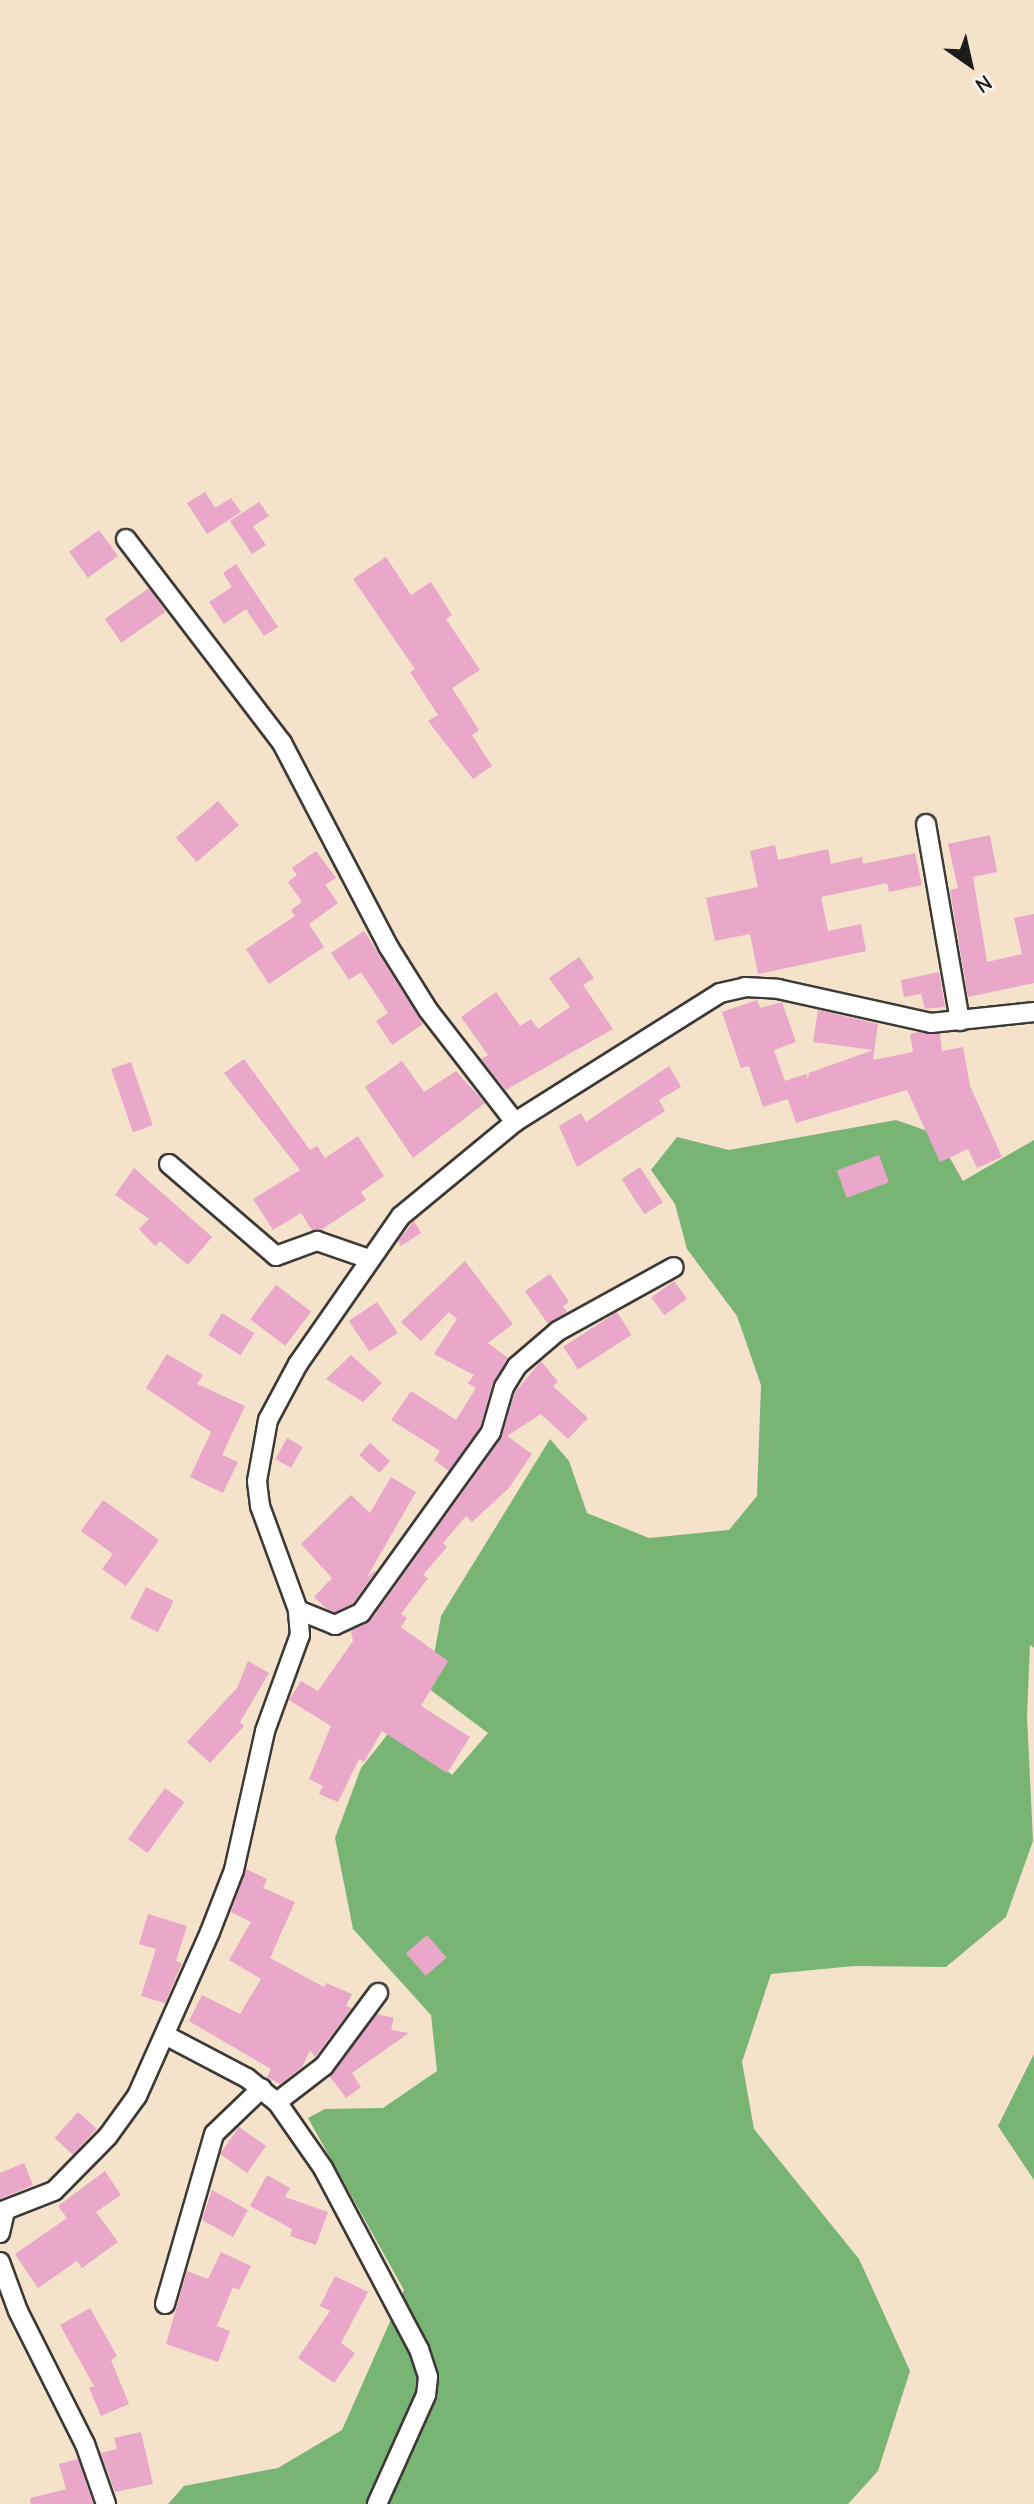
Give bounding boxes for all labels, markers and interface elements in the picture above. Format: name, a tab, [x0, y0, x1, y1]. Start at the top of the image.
north arrow	[930, 24, 1010, 104]
text: N	[970, 69, 997, 99]

